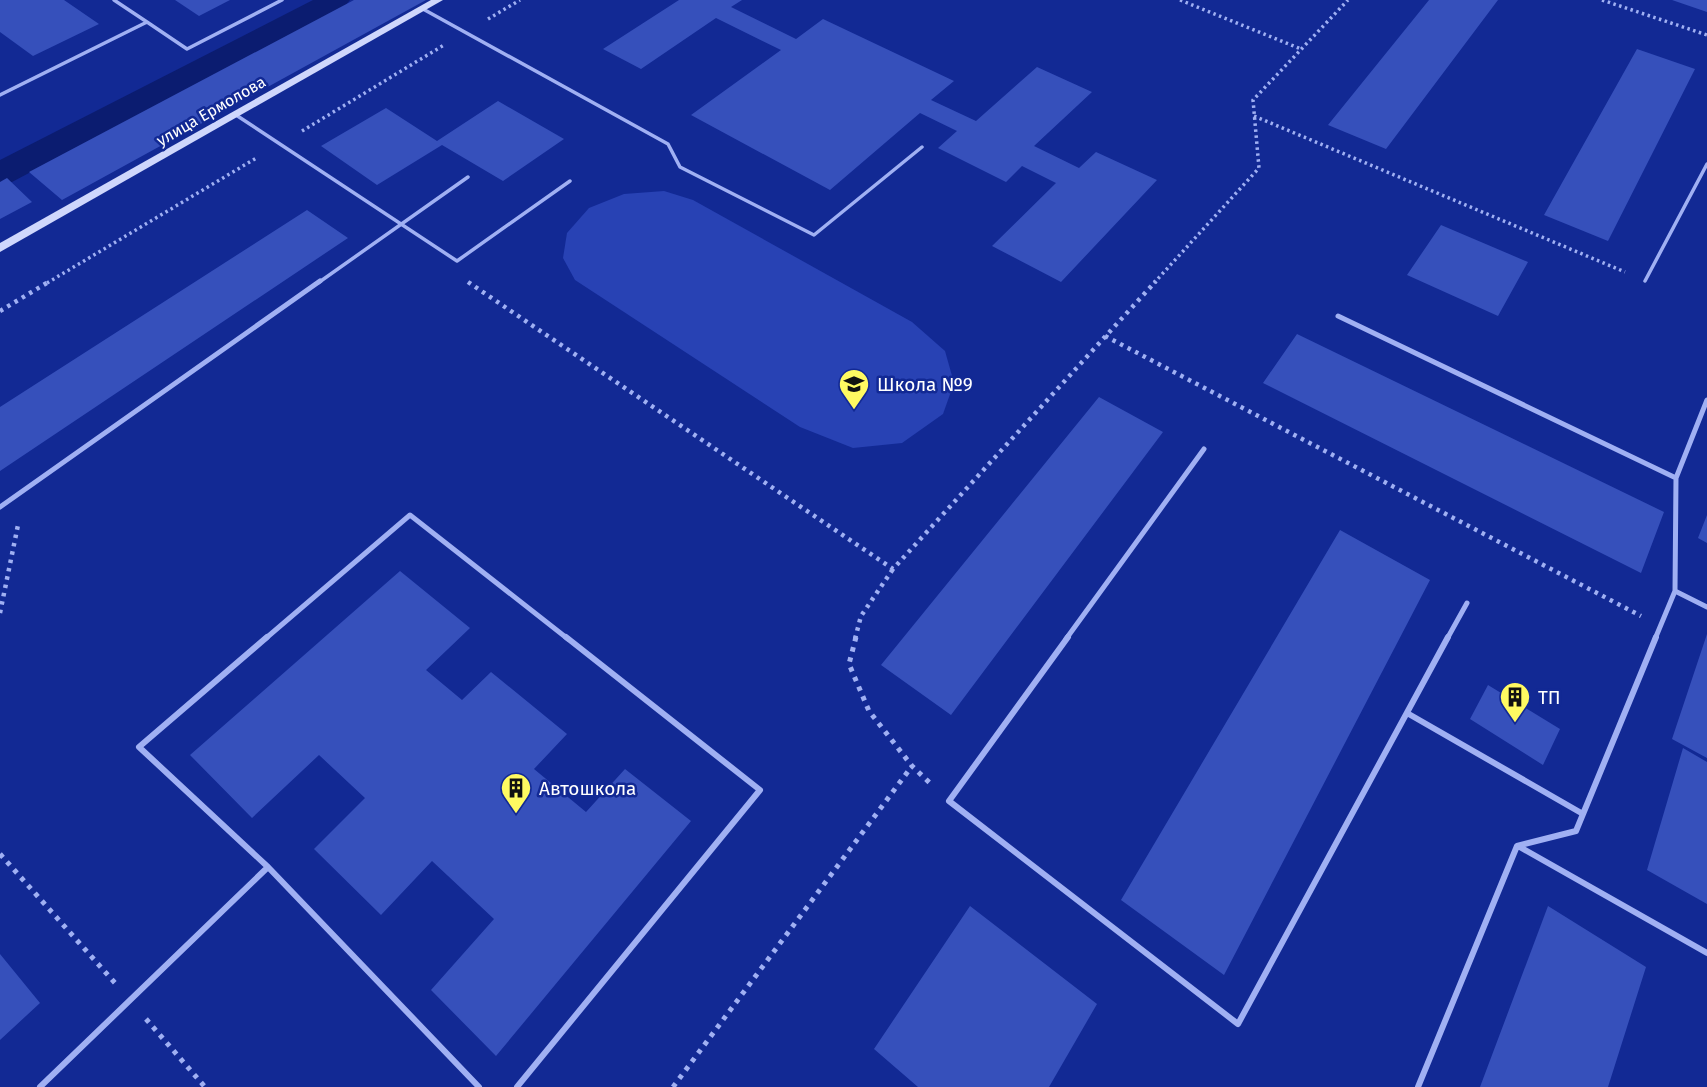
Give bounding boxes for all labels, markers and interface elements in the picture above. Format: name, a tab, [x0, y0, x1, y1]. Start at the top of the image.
street label: улица Ермолова	[153, 72, 269, 150]
school or university icon: Школа №9	[837, 367, 871, 411]
place label: Школа №9	[877, 373, 973, 396]
building icon: ТП	[1498, 680, 1532, 724]
place label: ТП	[1538, 686, 1561, 709]
building icon: Автошкола	[499, 771, 533, 815]
place label: Автошкола	[539, 777, 636, 800]

